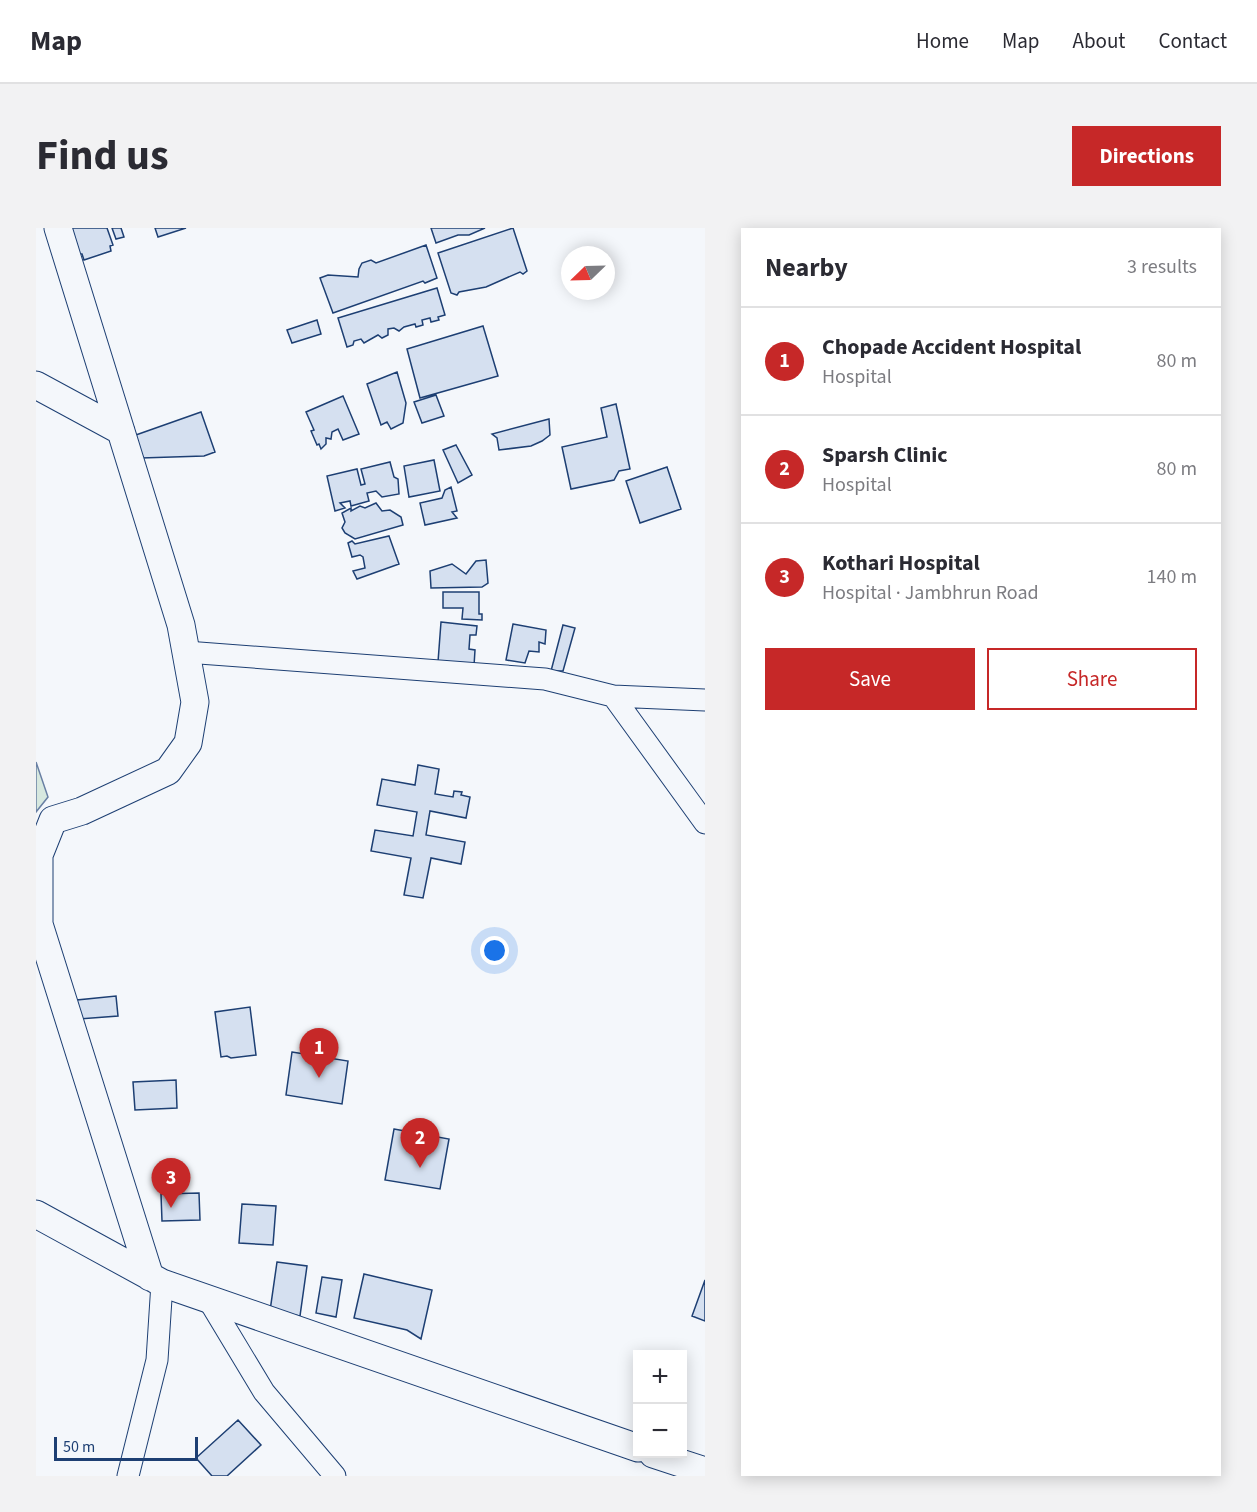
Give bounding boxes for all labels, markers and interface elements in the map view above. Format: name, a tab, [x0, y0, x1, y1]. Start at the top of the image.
text: Map	[30, 21, 82, 61]
text: Home	[916, 26, 969, 56]
text: Map	[1002, 26, 1040, 56]
text: About	[1073, 26, 1125, 56]
text: Contact	[1158, 26, 1227, 56]
text: Find us	[36, 126, 169, 186]
button: Directions	[1072, 126, 1221, 186]
north arrow	[561, 246, 615, 300]
text: Nearby	[765, 249, 848, 286]
text: 3 results	[1127, 253, 1197, 281]
text: Chopade Accident Hospital	[822, 331, 1081, 363]
text: 1	[779, 347, 790, 375]
text: 80 m	[1157, 347, 1197, 375]
text: Hospital	[822, 363, 892, 391]
text: Sparsh Clinic	[822, 439, 948, 471]
text: 2	[779, 455, 790, 483]
text: 80 m	[1157, 455, 1197, 483]
text: Hospital	[822, 471, 892, 499]
text: Kothari Hospital	[822, 547, 980, 579]
text: 3	[779, 563, 790, 591]
text: 140 m	[1147, 563, 1197, 591]
text: Hospital · Jambhrun Road	[822, 579, 1039, 607]
button: Save	[765, 648, 975, 710]
button: Share	[987, 648, 1197, 710]
your location	[480, 936, 509, 965]
pin: 1	[300, 1028, 338, 1078]
pin: 2	[400, 1118, 440, 1168]
pin: 3	[152, 1158, 190, 1208]
map controls	[633, 1350, 687, 1458]
button: +	[633, 1350, 687, 1404]
button: −	[633, 1404, 687, 1458]
scale bar	[54, 1434, 198, 1462]
text: 50 m	[63, 1436, 95, 1458]

